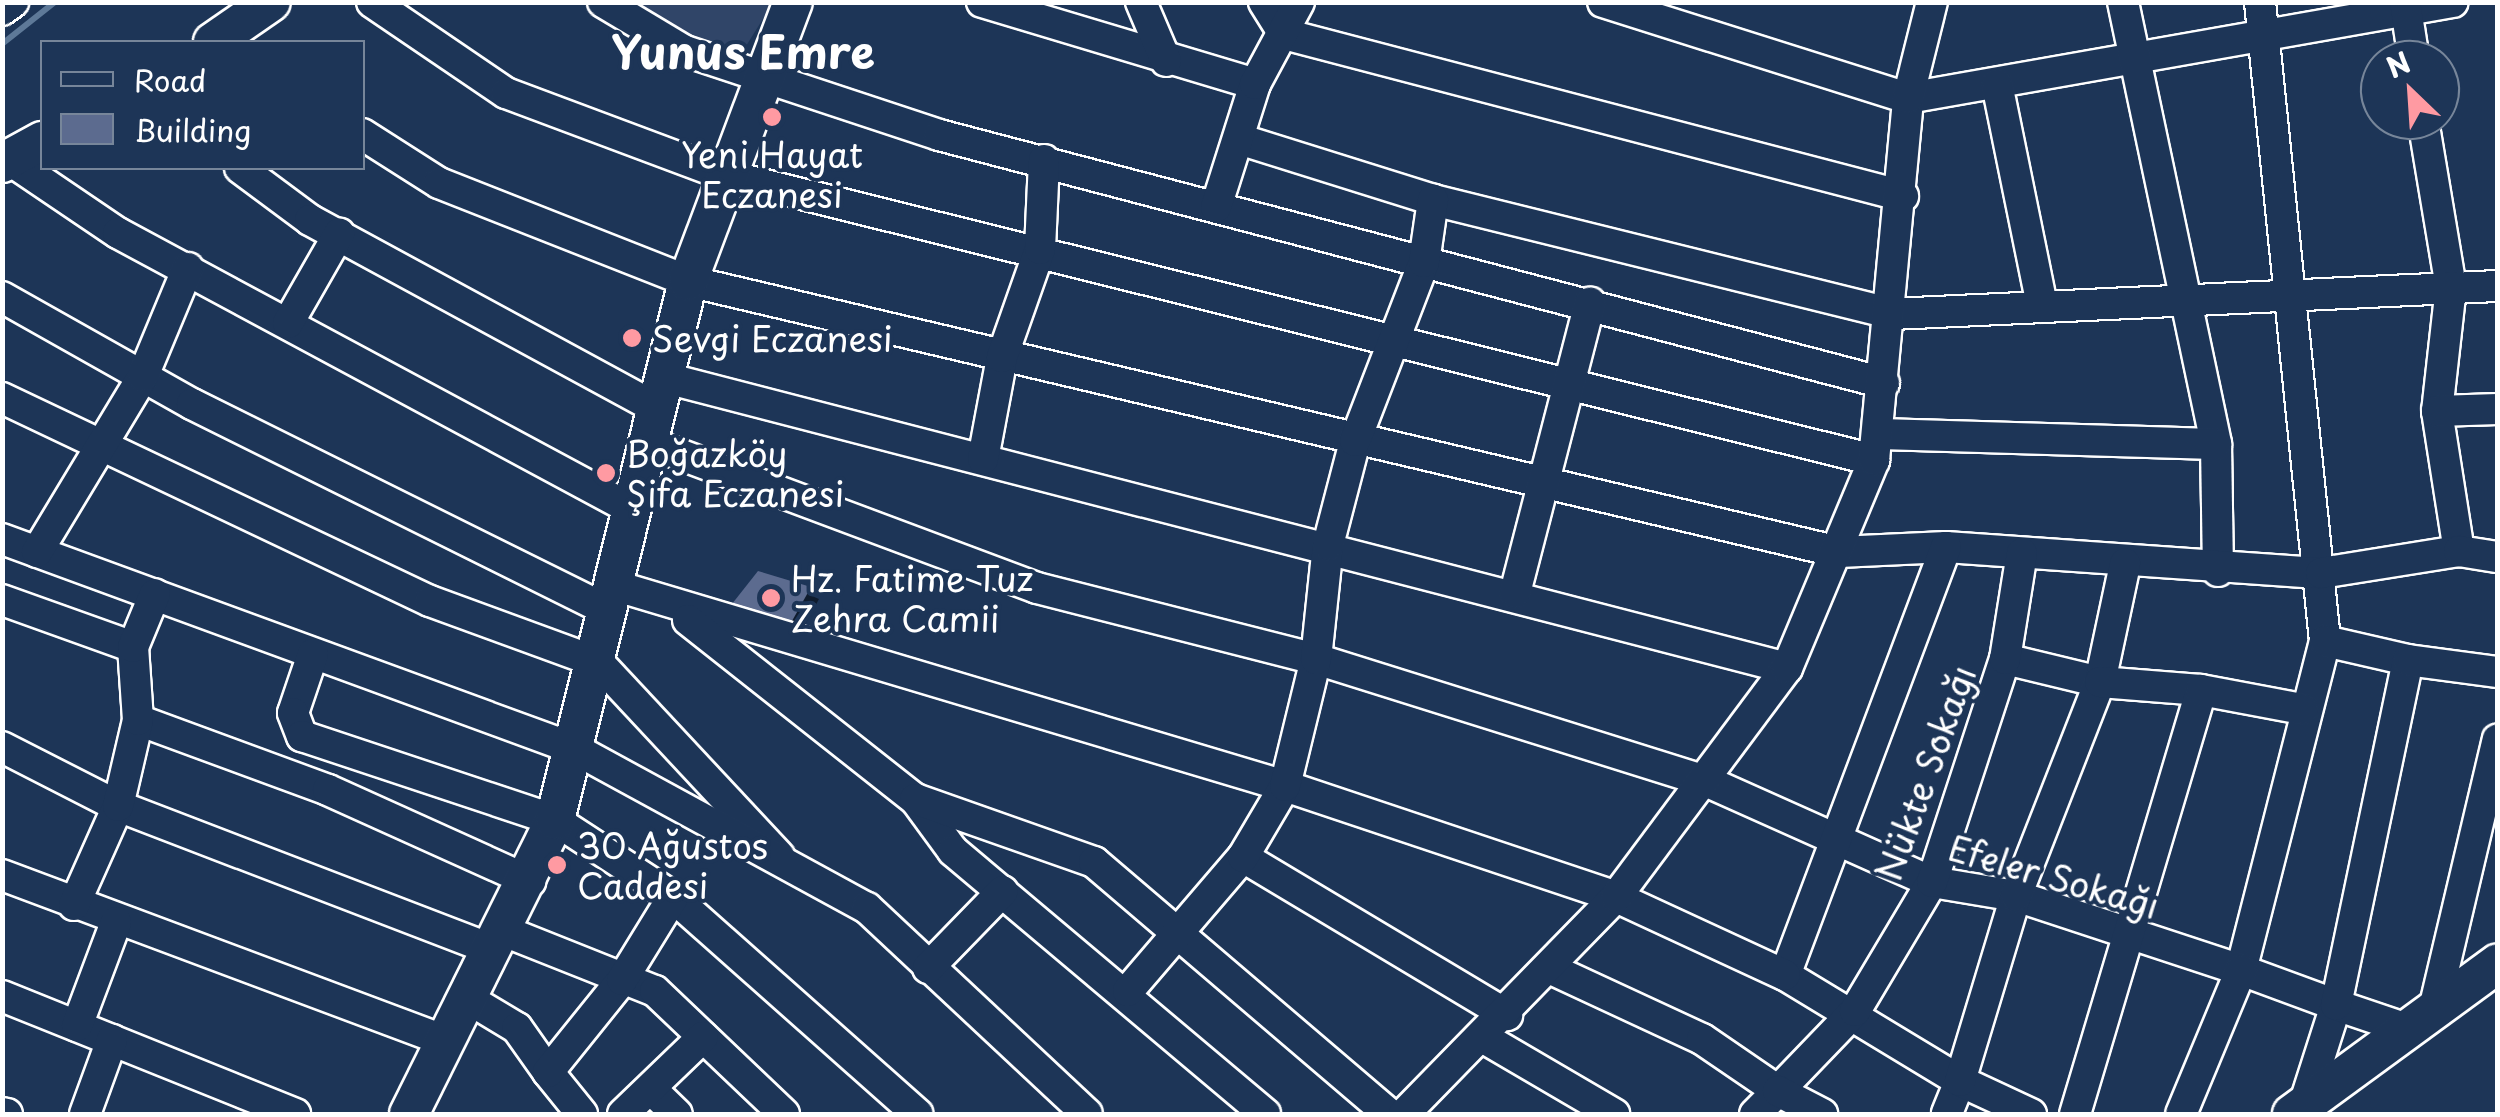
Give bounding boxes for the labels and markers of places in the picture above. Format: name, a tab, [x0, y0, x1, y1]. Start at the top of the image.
marker: Yeni Hayat Eczanesi	[761, 106, 783, 128]
place label: Yeni Hayat Eczanesi	[681, 133, 863, 215]
place label: Sevgi Eczanesi	[652, 317, 894, 359]
marker: Sevgi Eczanesi	[621, 327, 643, 349]
place label: Boğazköy Şifa Eczanesi	[626, 432, 845, 514]
marker: Boğazköy Şifa Eczanesi	[595, 462, 617, 484]
place label: Hz. Fatime Tuz Zehra Camii	[791, 557, 1038, 639]
marker: Hz. Fatime Tuz Zehra Camii	[760, 587, 782, 609]
place label: 30 Ağustos Caddesi	[577, 824, 766, 906]
marker: 30 Ağustos Caddesi	[546, 854, 568, 876]

